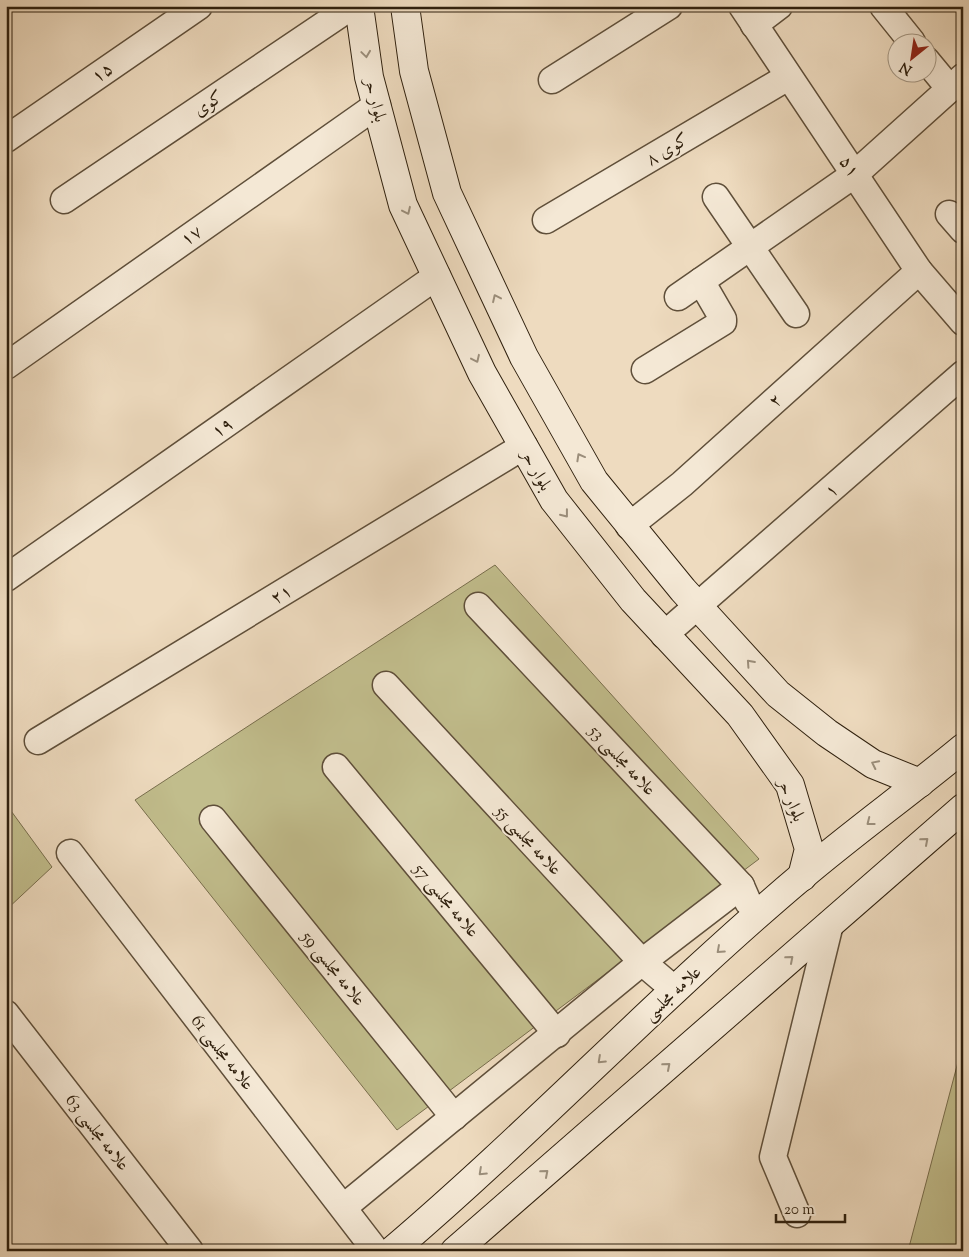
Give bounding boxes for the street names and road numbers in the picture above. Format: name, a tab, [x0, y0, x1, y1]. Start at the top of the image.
street label: ۱۵	[87, 57, 119, 90]
street label: بلوار حر	[356, 74, 392, 125]
street label: کوی	[189, 85, 230, 124]
street label: کوی ۸	[642, 128, 695, 174]
street label: ۵۱	[832, 151, 865, 183]
street label: ۱۷	[176, 220, 208, 253]
street label: ۲	[764, 388, 789, 415]
street label: ۱۹	[207, 412, 239, 445]
street label: بلوار حر	[512, 443, 557, 497]
street label: ۱	[820, 478, 845, 505]
street label: ۲۱	[266, 579, 298, 612]
street label: علامه مجلسی 53	[581, 719, 661, 803]
street label: بلوار حر	[769, 773, 811, 826]
street label: علامه مجلسی 55	[487, 800, 567, 882]
street label: علامه مجلسی 57	[406, 857, 485, 944]
street label: علامه مجلسی 59	[293, 925, 371, 1013]
street label: علامه مجلسی	[638, 961, 708, 1028]
street label: علامه مجلسی 61	[183, 1010, 259, 1097]
street label: علامه مجلسی 63	[58, 1089, 135, 1177]

